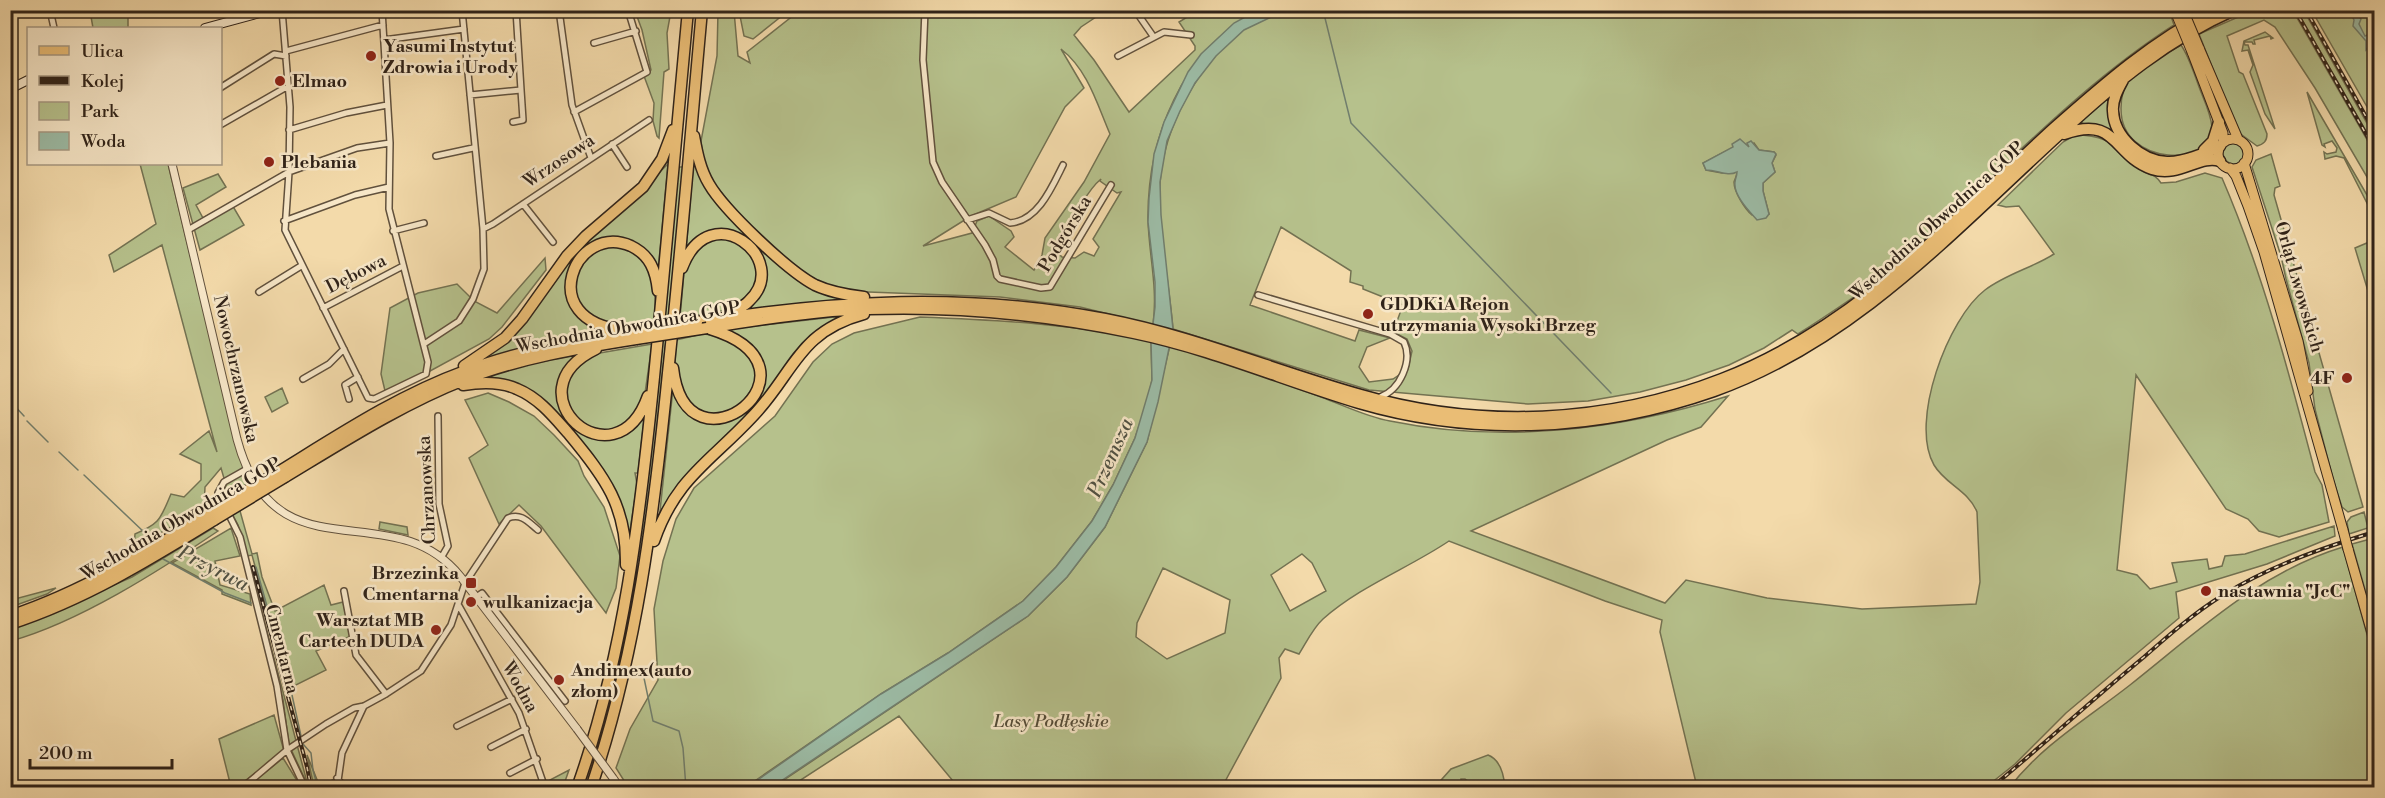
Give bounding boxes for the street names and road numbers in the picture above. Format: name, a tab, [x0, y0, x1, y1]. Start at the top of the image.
street label: Wrzosowa	[518, 128, 600, 194]
street label: Wschodnia Obwodnica GOP	[1844, 136, 2029, 306]
street label: Podgórska	[1033, 191, 1097, 277]
street label: Orląt Lwowskich	[2269, 219, 2329, 355]
street label: Dębowa	[322, 249, 391, 299]
street label: Nowochrzanowska	[208, 293, 264, 446]
street label: Wschodnia Obwodnica GOP	[513, 296, 742, 358]
street label: Chrzanowska	[413, 434, 441, 545]
street label: Wschodnia Obwodnica GOP	[76, 452, 285, 586]
street label: Cmentarna	[260, 602, 304, 697]
street label: Wodna	[496, 656, 544, 718]

